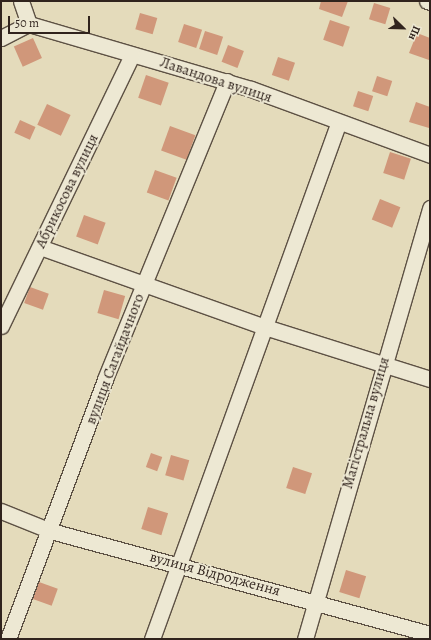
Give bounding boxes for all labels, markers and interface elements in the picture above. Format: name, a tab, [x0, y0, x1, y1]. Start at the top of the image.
scale bar	[10, 8, 92, 34]
north arrow	[383, 8, 423, 48]
text: 50 m	[15, 15, 39, 31]
text: Пн	[405, 23, 424, 42]
street label: Лавандова вулиця	[158, 53, 274, 107]
street label: Абрикосова вулиця	[32, 131, 102, 251]
street label: вулиця Сагайдачного	[82, 291, 148, 427]
street label: Магістральна вулиця	[339, 355, 393, 491]
street label: вулиця Відродження	[148, 548, 282, 600]

